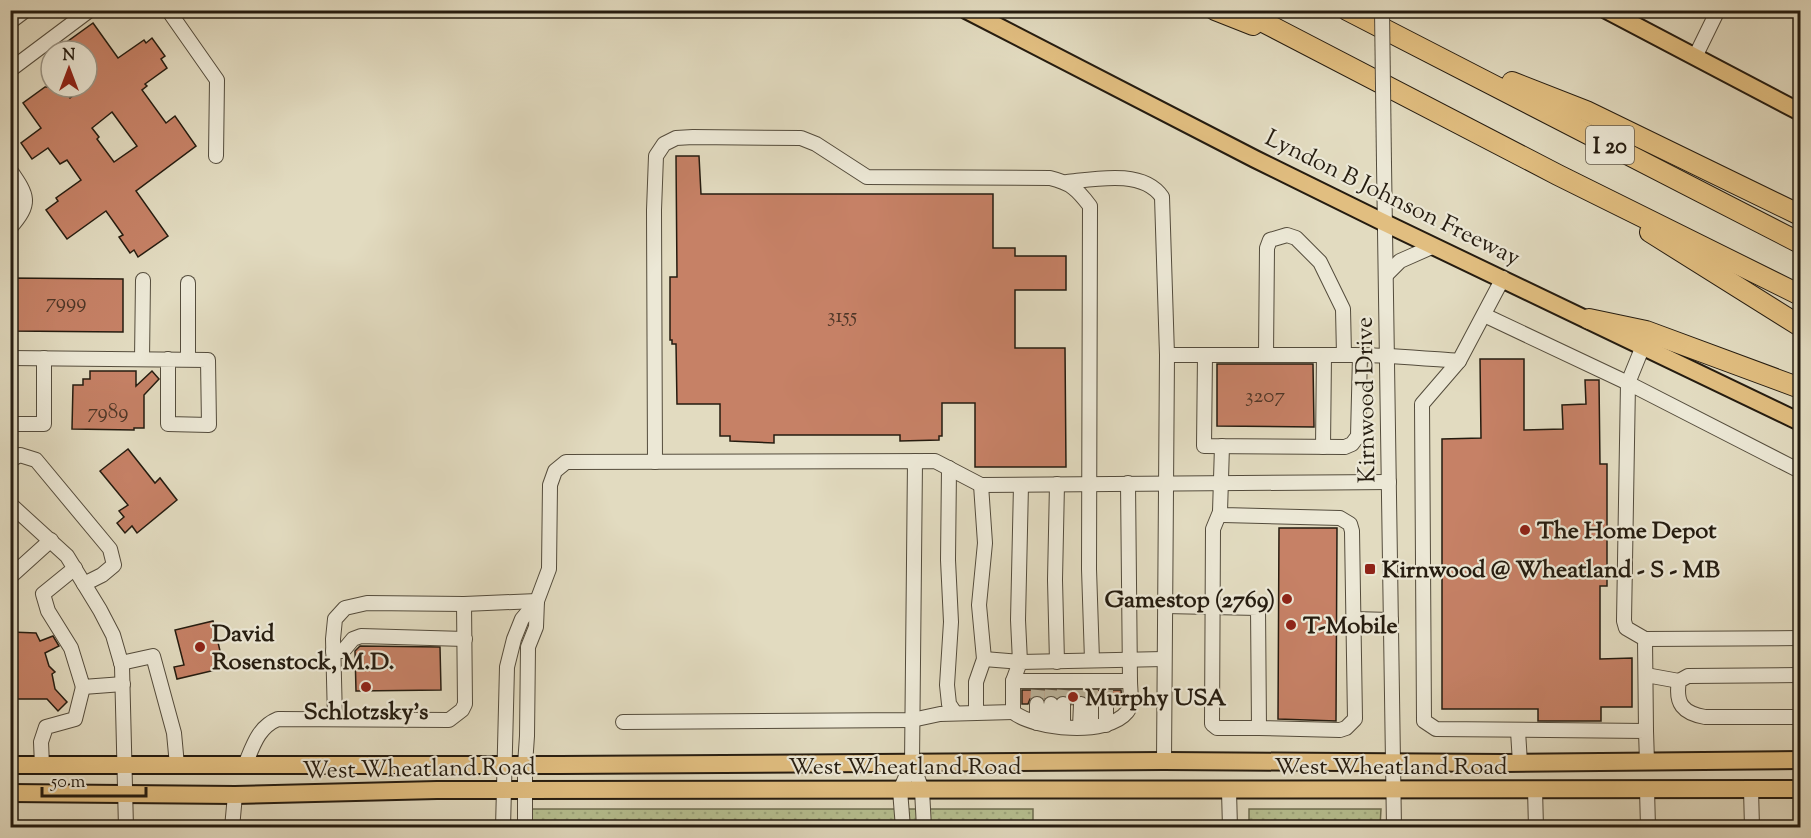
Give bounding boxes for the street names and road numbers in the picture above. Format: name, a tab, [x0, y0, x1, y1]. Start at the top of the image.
street label: Lyndon B Johnson Freeway	[1259, 122, 1526, 276]
road number: I 20	[1586, 126, 1634, 164]
street label: Kirnwood Drive	[1349, 316, 1385, 483]
street label: West Wheatland Road	[302, 751, 536, 789]
street label: West Wheatland Road	[788, 751, 1022, 785]
street label: West Wheatland Road	[1274, 751, 1508, 785]

